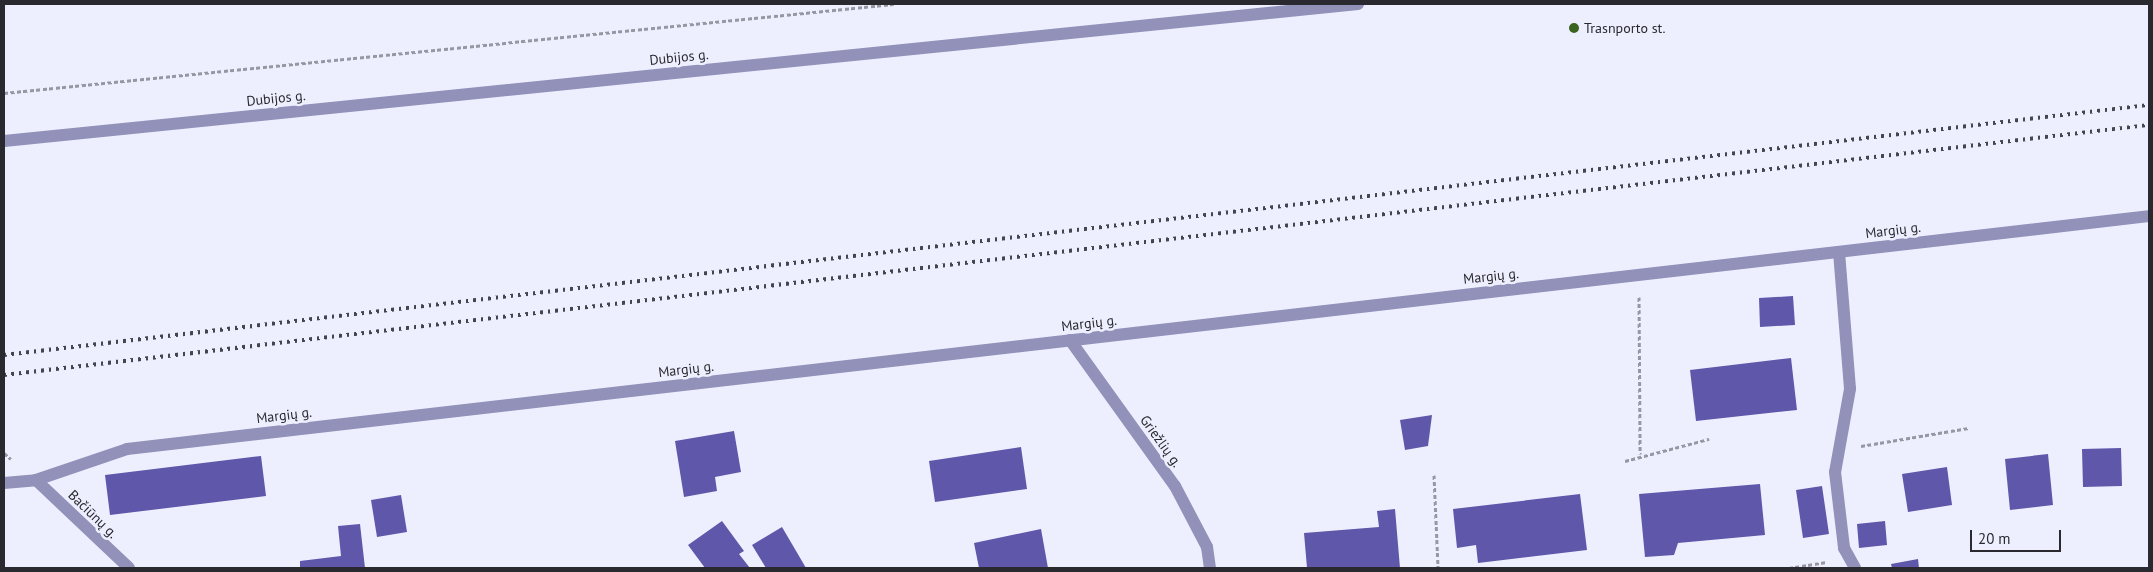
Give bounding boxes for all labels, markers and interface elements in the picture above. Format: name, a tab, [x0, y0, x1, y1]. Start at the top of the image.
place label: Trasnporto st.	[1584, 20, 1666, 36]
marker: Trasnporto st.	[1568, 22, 1580, 34]
street label: Dubijos g.	[649, 46, 709, 68]
street label: Dubijos g.	[246, 87, 306, 109]
street label: Margių g.	[1864, 218, 1922, 242]
street label: Margių g.	[1462, 265, 1520, 287]
street label: Margių g.	[1060, 311, 1118, 335]
street label: Margių g.	[657, 357, 715, 381]
street label: Margių g.	[255, 403, 313, 427]
street label: Griežlių g.	[1137, 412, 1185, 470]
street label: Bačiūnų g.	[65, 486, 121, 542]
scale bar	[1973, 520, 2064, 552]
text: 20 m	[1978, 529, 2011, 548]

